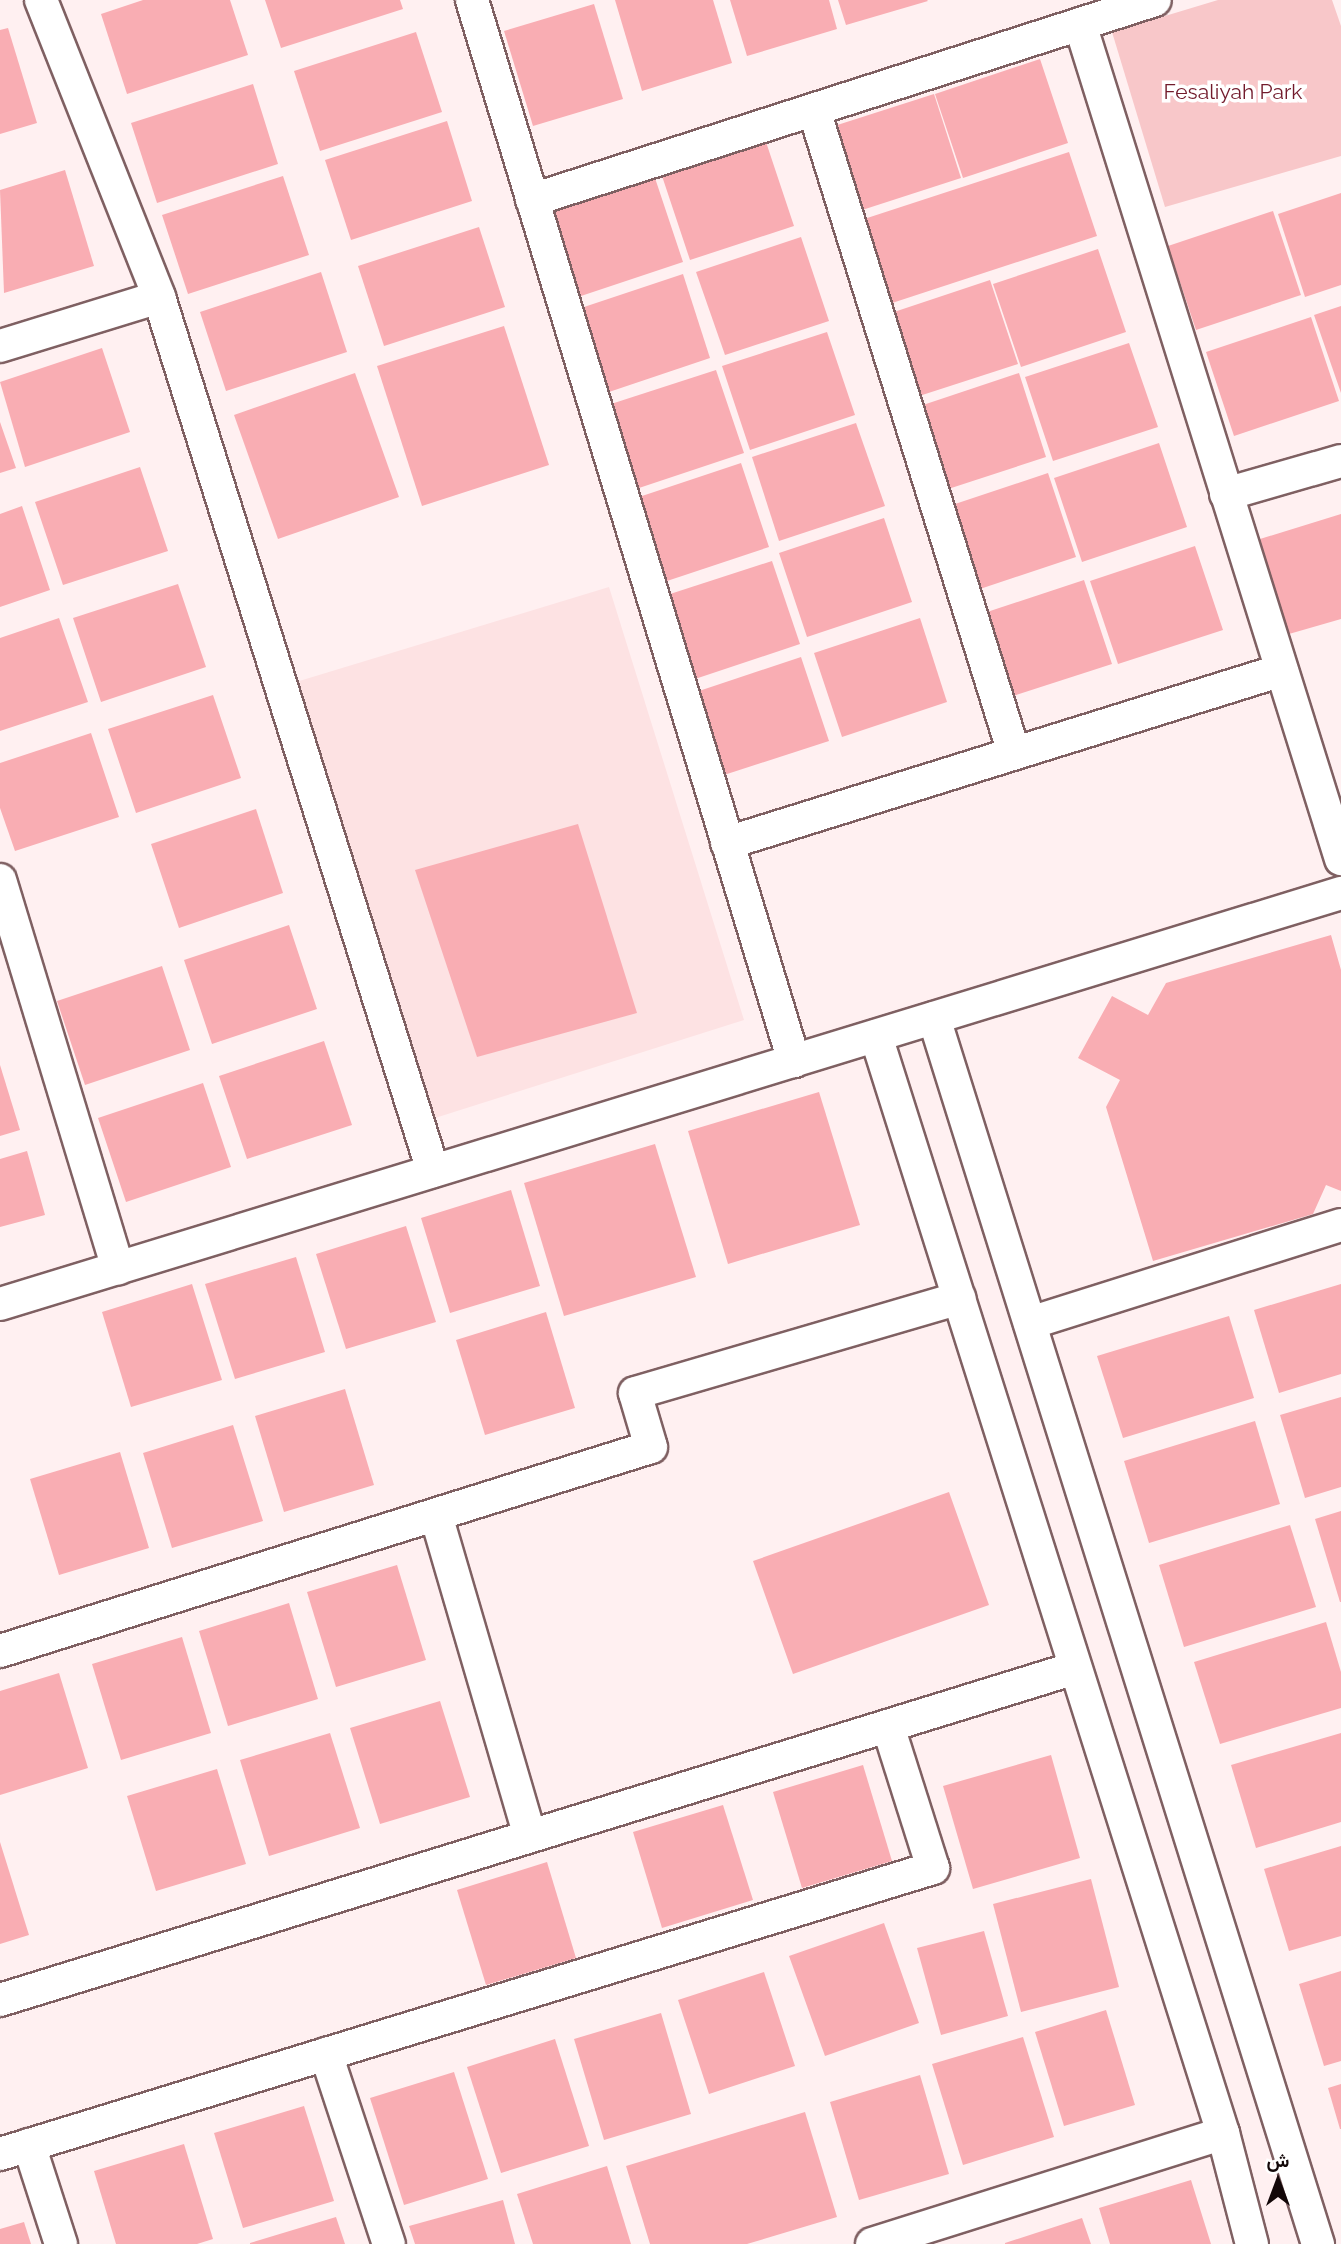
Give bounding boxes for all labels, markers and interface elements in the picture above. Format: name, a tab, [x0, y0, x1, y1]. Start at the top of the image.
park label: Fesaliyah Park	[1164, 79, 1302, 105]
north arrow	[1243, 2146, 1313, 2216]
text: ش	[1267, 2149, 1289, 2171]

